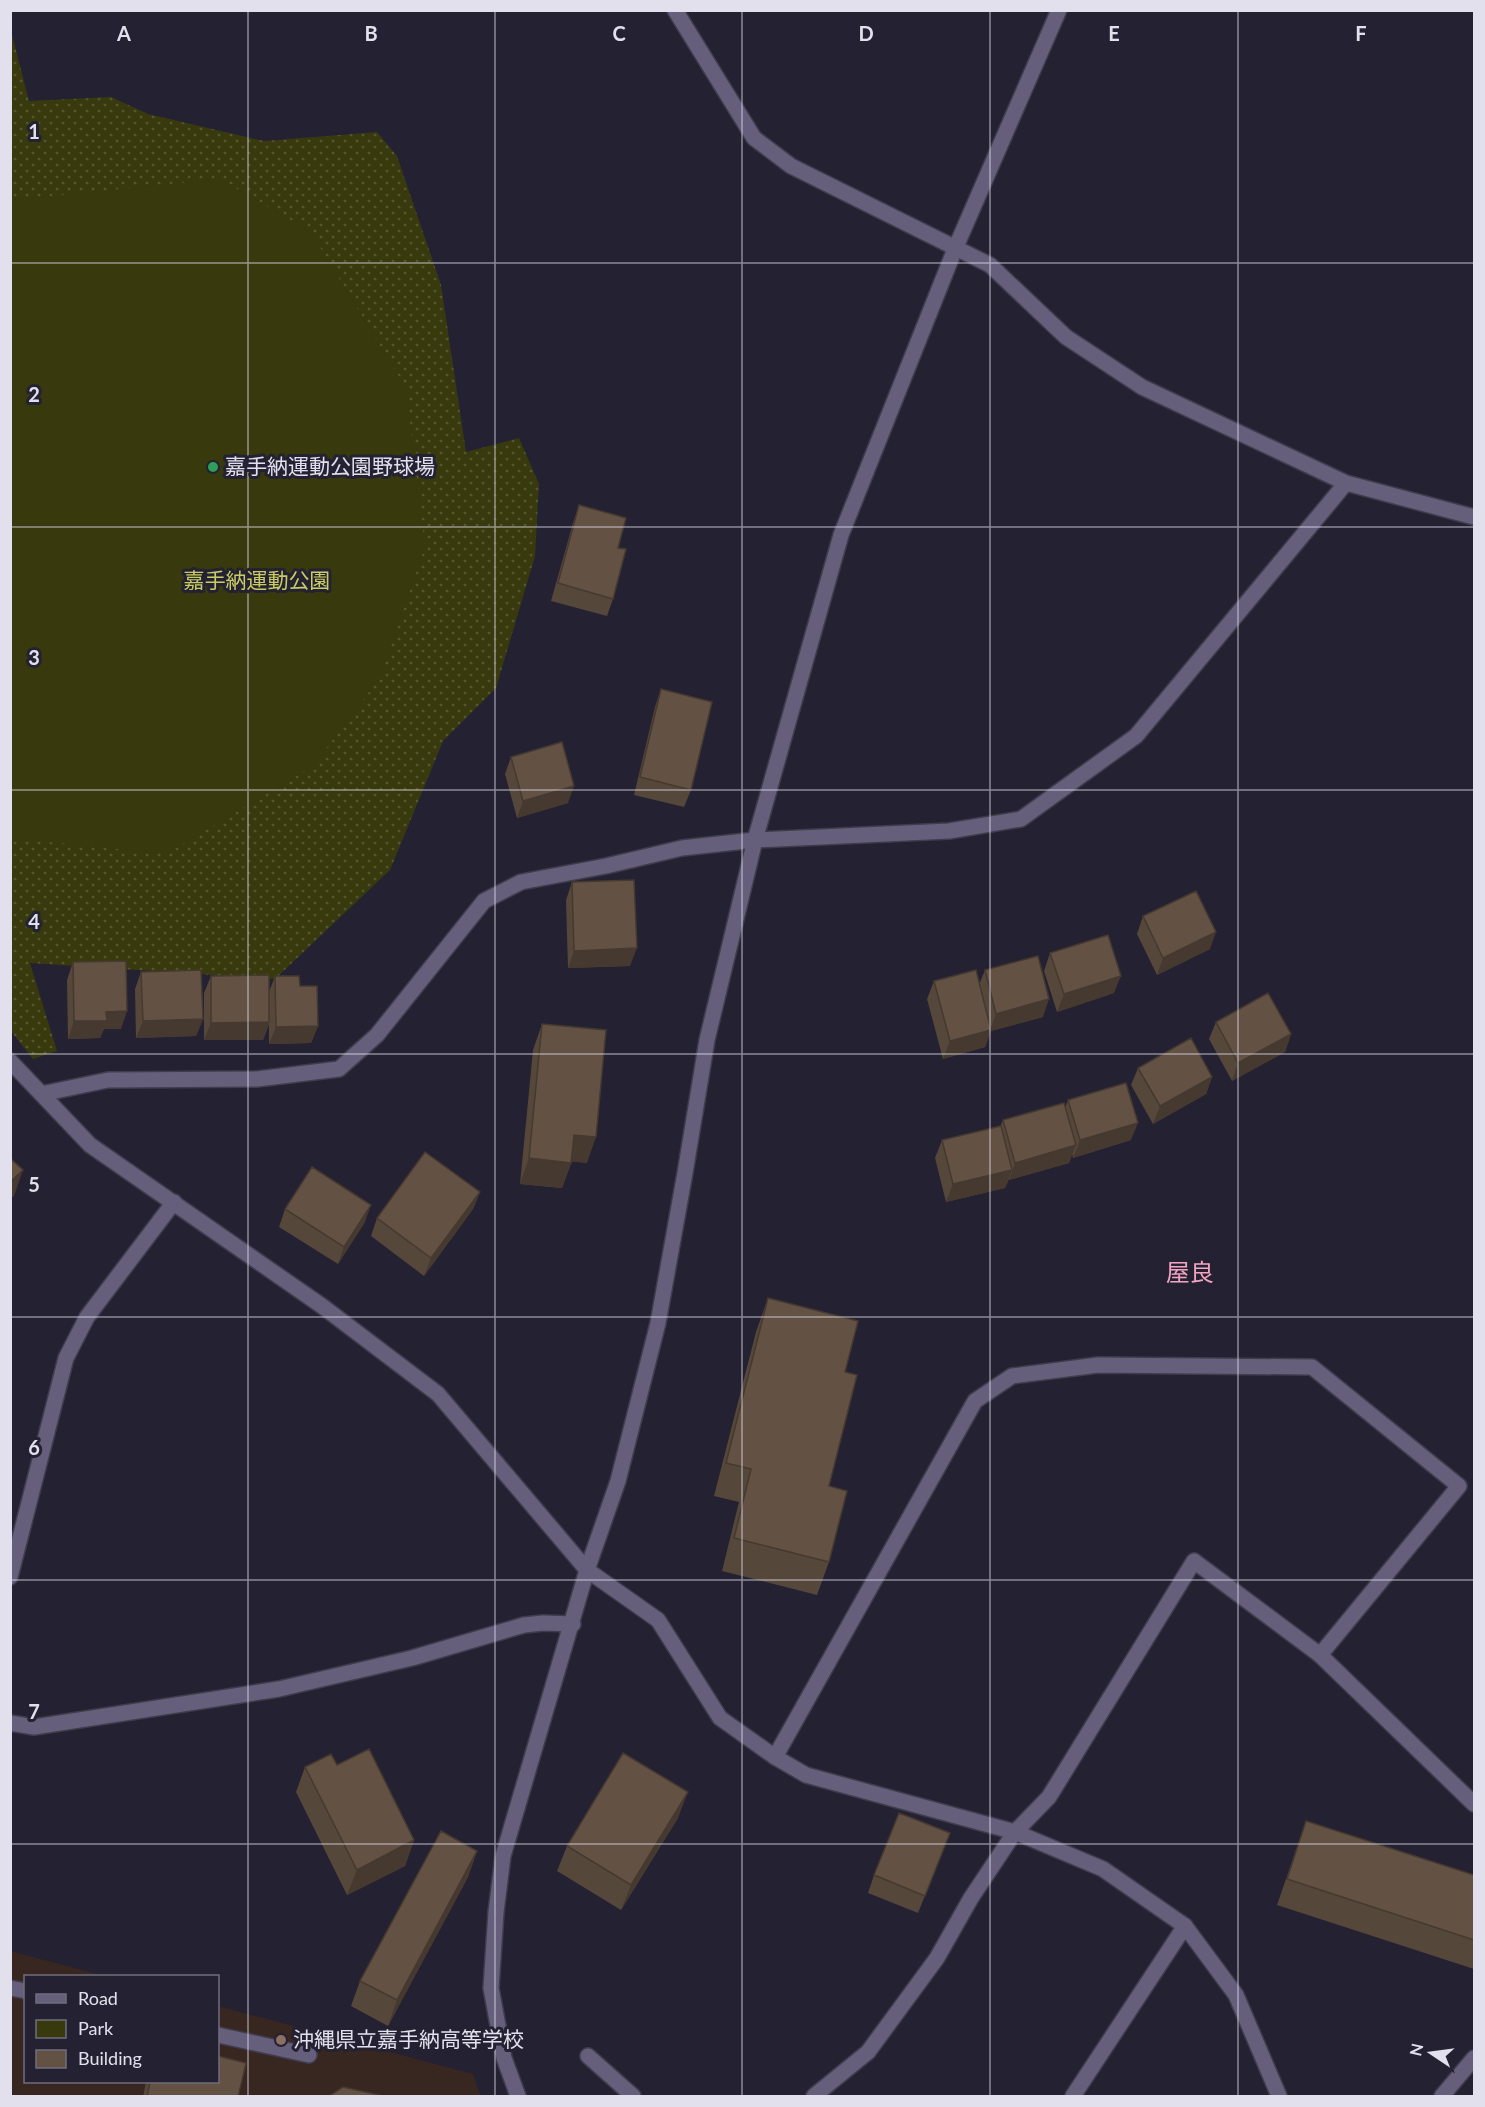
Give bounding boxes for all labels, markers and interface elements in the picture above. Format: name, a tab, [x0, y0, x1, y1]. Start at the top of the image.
text: A	[116, 21, 131, 45]
text: B	[364, 21, 378, 45]
text: C	[612, 21, 626, 45]
text: D	[858, 21, 874, 45]
text: E	[1108, 21, 1120, 45]
text: F	[1355, 21, 1367, 45]
text: 1	[28, 119, 40, 143]
text: 2	[28, 382, 40, 406]
place label: 嘉手納運動公園野球場	[225, 453, 435, 478]
marker: 嘉手納運動公園野球場	[206, 460, 220, 474]
park label: 嘉手納運動公園	[184, 567, 331, 592]
text: 3	[28, 645, 40, 669]
text: 4	[28, 909, 40, 933]
text: 5	[28, 1172, 40, 1196]
district label: 屋良	[1166, 1257, 1214, 1286]
text: 6	[28, 1435, 40, 1459]
text: 7	[28, 1699, 40, 1723]
legend	[24, 1975, 219, 2083]
text: Road	[78, 1987, 118, 2009]
text: Park	[78, 2017, 114, 2039]
north arrow	[1401, 2023, 1461, 2083]
place label: 沖縄県立嘉手納高等学校	[293, 2026, 524, 2051]
marker: 沖縄県立嘉手納高等学校	[274, 2033, 288, 2047]
text: N	[1405, 2041, 1427, 2058]
text: Building	[78, 2047, 142, 2069]

